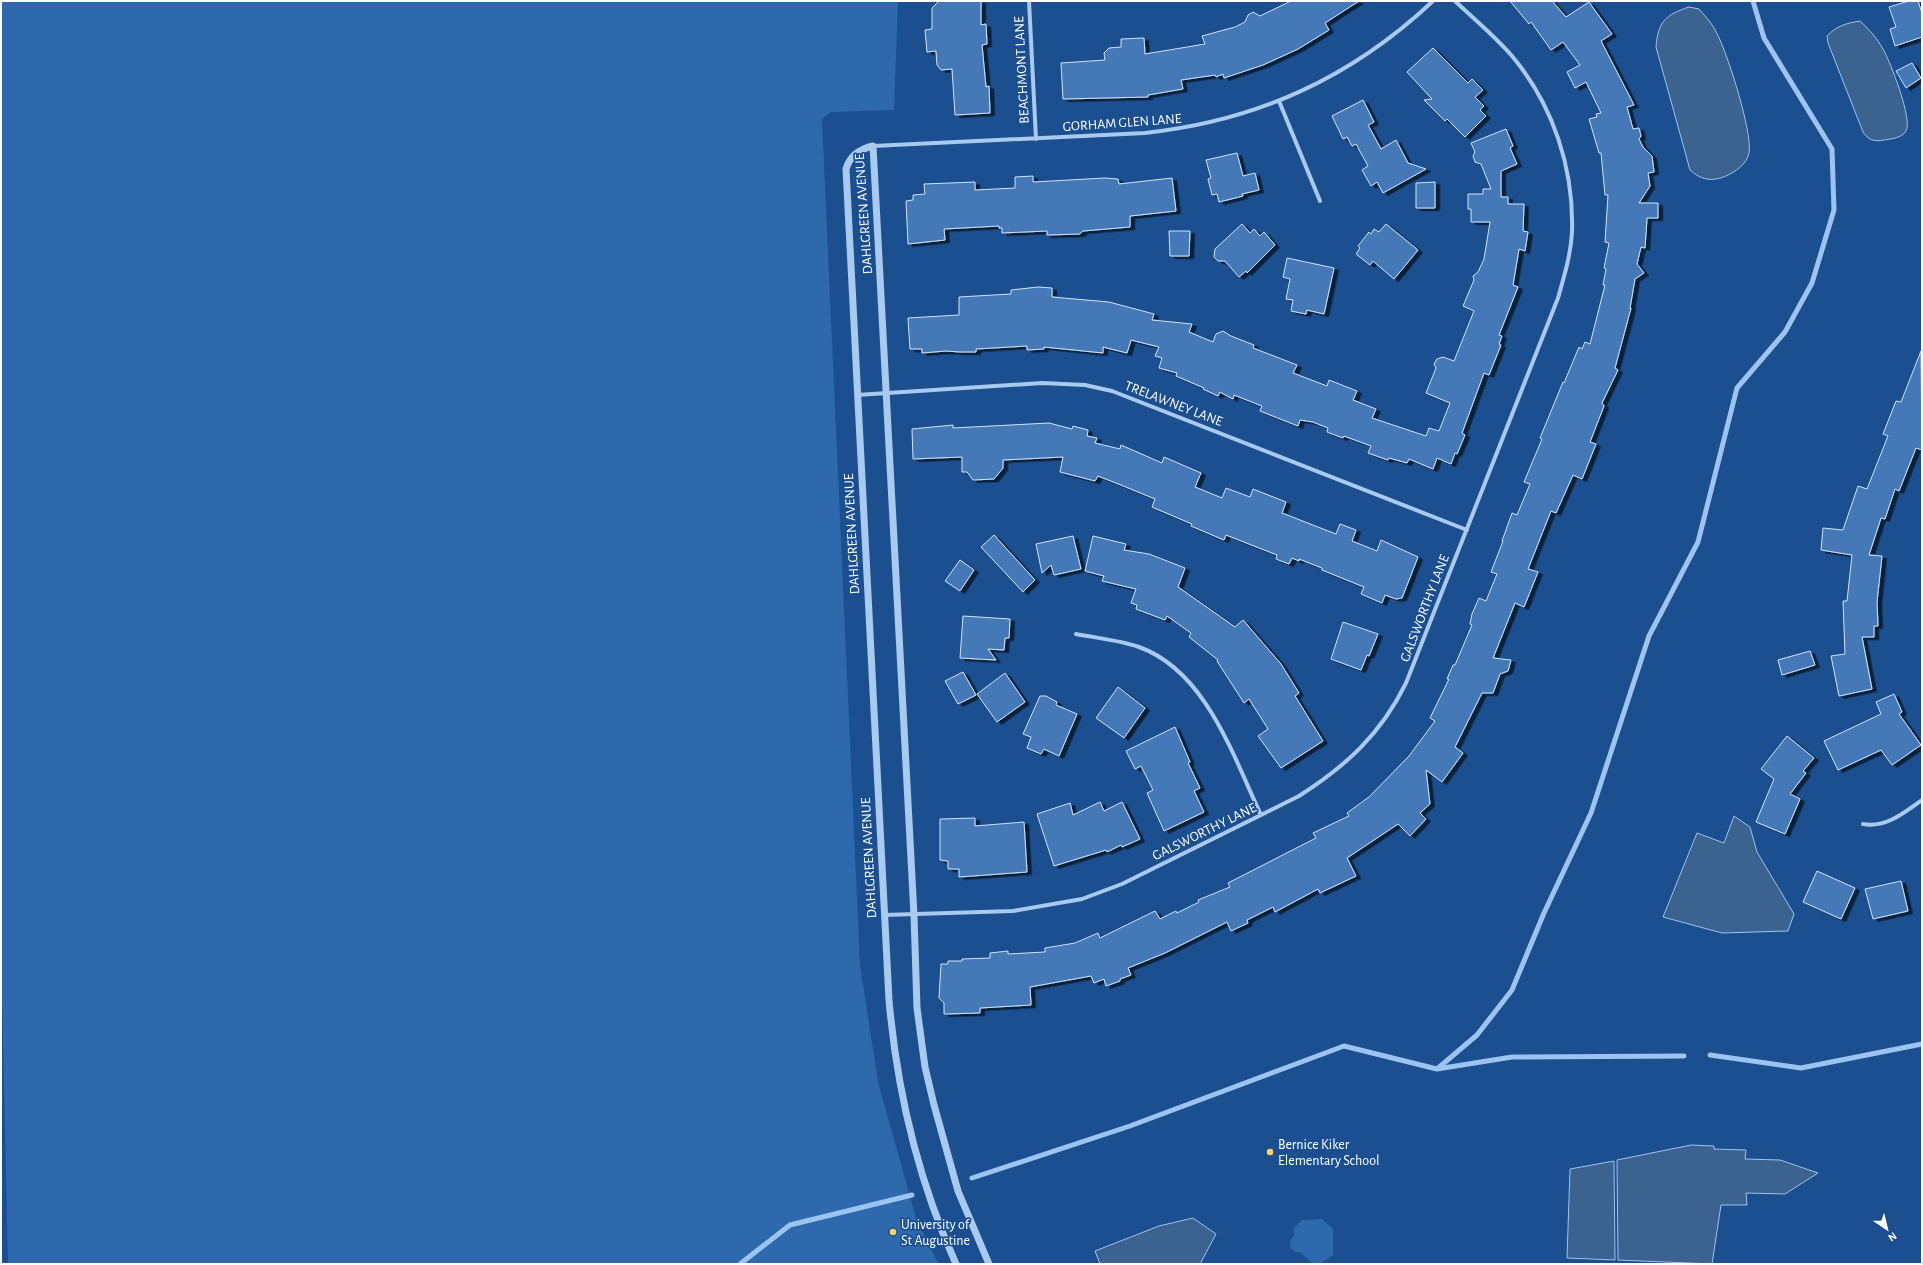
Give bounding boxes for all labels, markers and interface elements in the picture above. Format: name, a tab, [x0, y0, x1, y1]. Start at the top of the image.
street label: BEACHMONT LANE	[1012, 16, 1032, 124]
street label: GORHAM GLEN LANE	[1062, 112, 1182, 134]
street label: DAHLGREEN AVENUE	[853, 153, 875, 275]
street label: TRELAWNEY LANE	[1123, 379, 1225, 429]
street label: DAHLGREEN AVENUE	[842, 473, 862, 595]
street label: GALSWORTHY LANE	[1398, 553, 1452, 664]
street label: DAHLGREEN AVENUE	[859, 797, 879, 919]
street label: GALSWORTHY LANE	[1150, 801, 1259, 863]
place label: Bernice Kiker Elementary School	[1278, 1138, 1380, 1168]
marker: Bernice Kiker Elementary School	[1265, 1147, 1275, 1157]
north arrow	[1867, 1209, 1907, 1249]
place label: University of St Augustine	[901, 1218, 970, 1248]
marker: University of St Augustine	[888, 1227, 898, 1237]
text: N	[1886, 1230, 1899, 1243]

